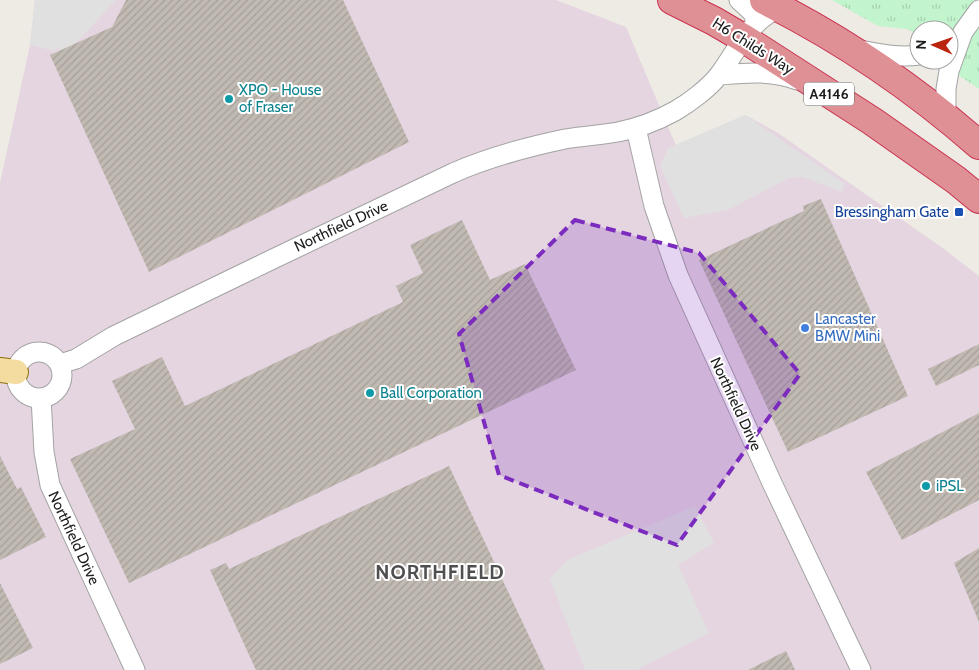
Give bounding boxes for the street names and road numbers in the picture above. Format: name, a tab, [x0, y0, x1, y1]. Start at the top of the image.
street label: H6 Childs Way	[709, 14, 797, 78]
road number: A4146	[804, 82, 854, 106]
street label: Northfield Drive	[291, 196, 391, 256]
street label: Northfield Drive	[706, 354, 766, 454]
street label: Northfield Drive	[44, 488, 104, 588]

